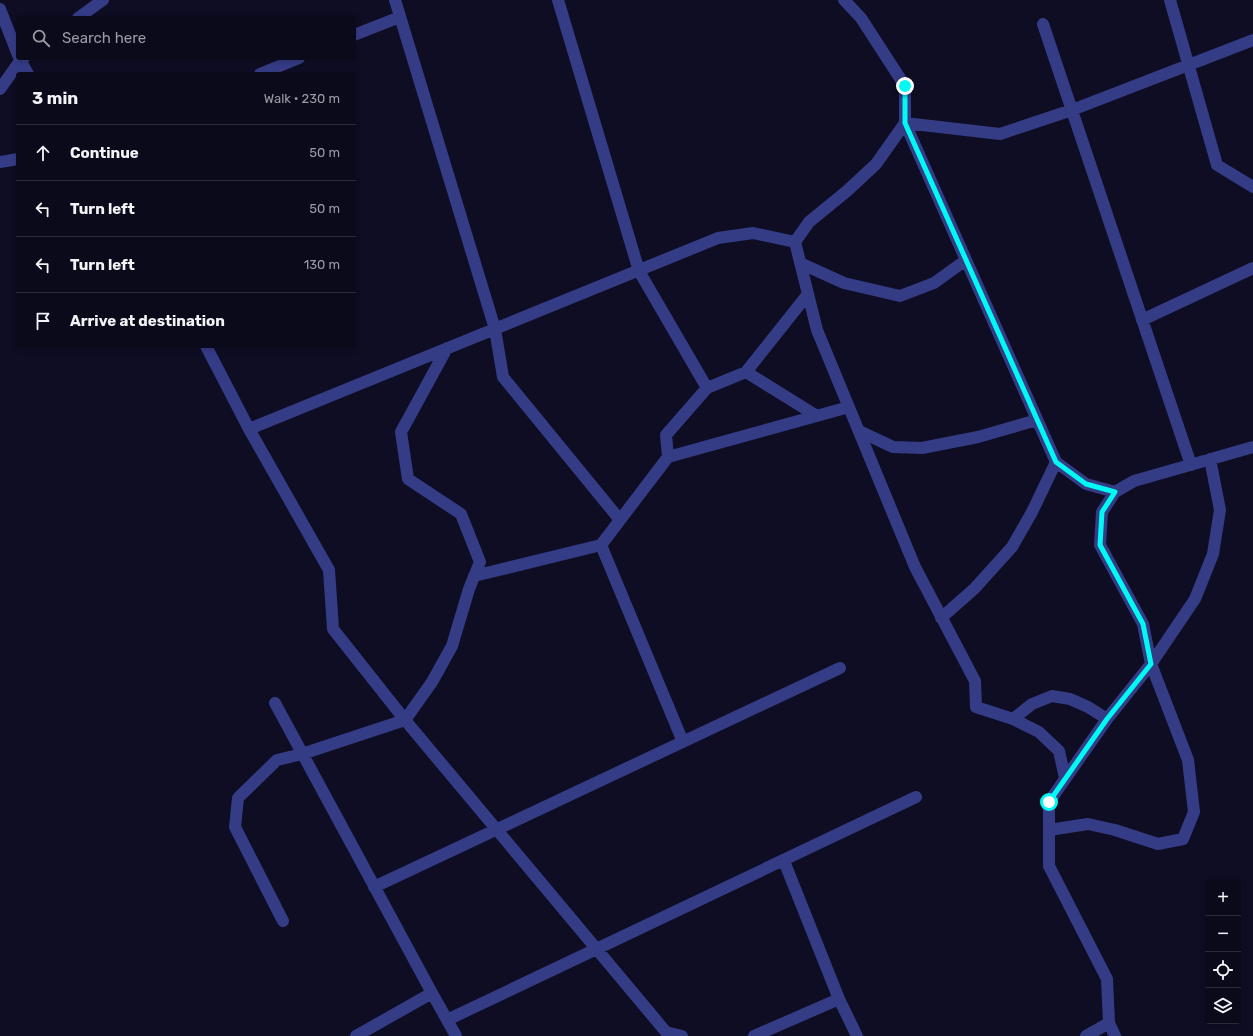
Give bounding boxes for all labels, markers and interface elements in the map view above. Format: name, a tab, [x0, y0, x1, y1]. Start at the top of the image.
search box	[16, 16, 356, 60]
icon: search	[30, 27, 52, 49]
text: Search here	[62, 29, 146, 47]
route end	[896, 77, 914, 95]
text: 3 min	[32, 88, 78, 108]
text: Walk · 230 m	[264, 91, 340, 106]
icon: ahead	[32, 142, 54, 164]
text: Continue	[70, 144, 139, 162]
text: 50 m	[309, 145, 340, 160]
icon: left	[32, 198, 54, 220]
text: Turn left	[70, 200, 135, 218]
text: 50 m	[309, 201, 340, 216]
icon: left	[32, 254, 54, 276]
text: Turn left	[70, 256, 135, 274]
text: 130 m	[304, 257, 340, 272]
icon: arrive	[32, 310, 54, 332]
text: Arrive at destination	[70, 312, 225, 330]
route start	[1040, 793, 1058, 811]
map controls	[1205, 880, 1241, 1024]
button: +	[1205, 880, 1241, 916]
button: −	[1205, 916, 1241, 952]
button: locate	[1205, 952, 1241, 988]
button: layers	[1205, 988, 1241, 1024]

